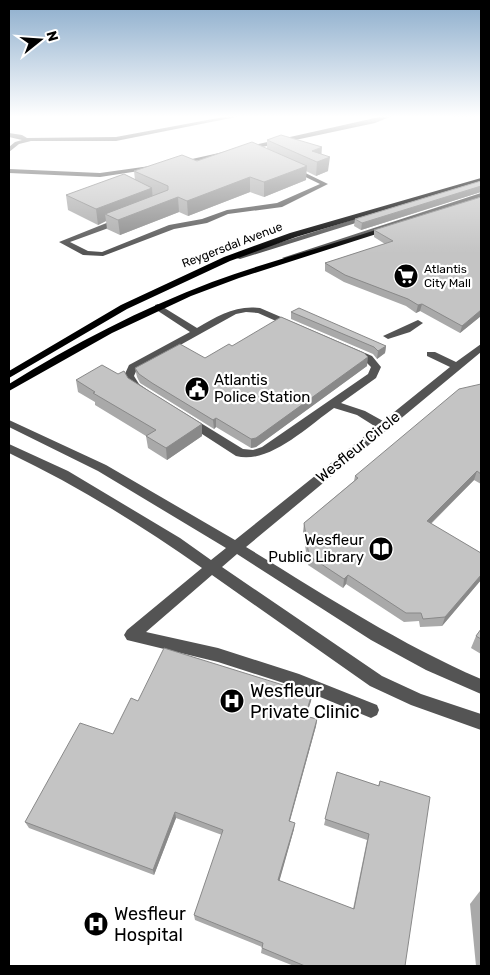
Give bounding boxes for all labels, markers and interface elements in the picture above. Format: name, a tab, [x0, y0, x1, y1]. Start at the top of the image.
north arrow	[15, 15, 65, 65]
text: N	[42, 29, 62, 44]
street label: Reygersdal Avenue	[180, 219, 285, 271]
place label: Atlantis City Mall	[424, 262, 471, 290]
supermarket icon: Atlantis City Mall	[393, 263, 419, 289]
place label: Atlantis Police Station	[214, 371, 310, 406]
public building icon: Atlantis Police Station	[184, 376, 210, 402]
street label: Wesfleur Circle	[312, 408, 404, 486]
place label: Wesfleur Public Library	[268, 531, 364, 566]
library icon: Wesfleur Public Library	[368, 536, 394, 562]
place label: Wesfleur Private Clinic	[250, 680, 360, 723]
hospital icon: Wesfleur Private Clinic	[219, 688, 245, 714]
place label: Wesfleur Hospital	[114, 903, 186, 946]
hospital icon: Wesfleur Hospital	[83, 911, 109, 937]

